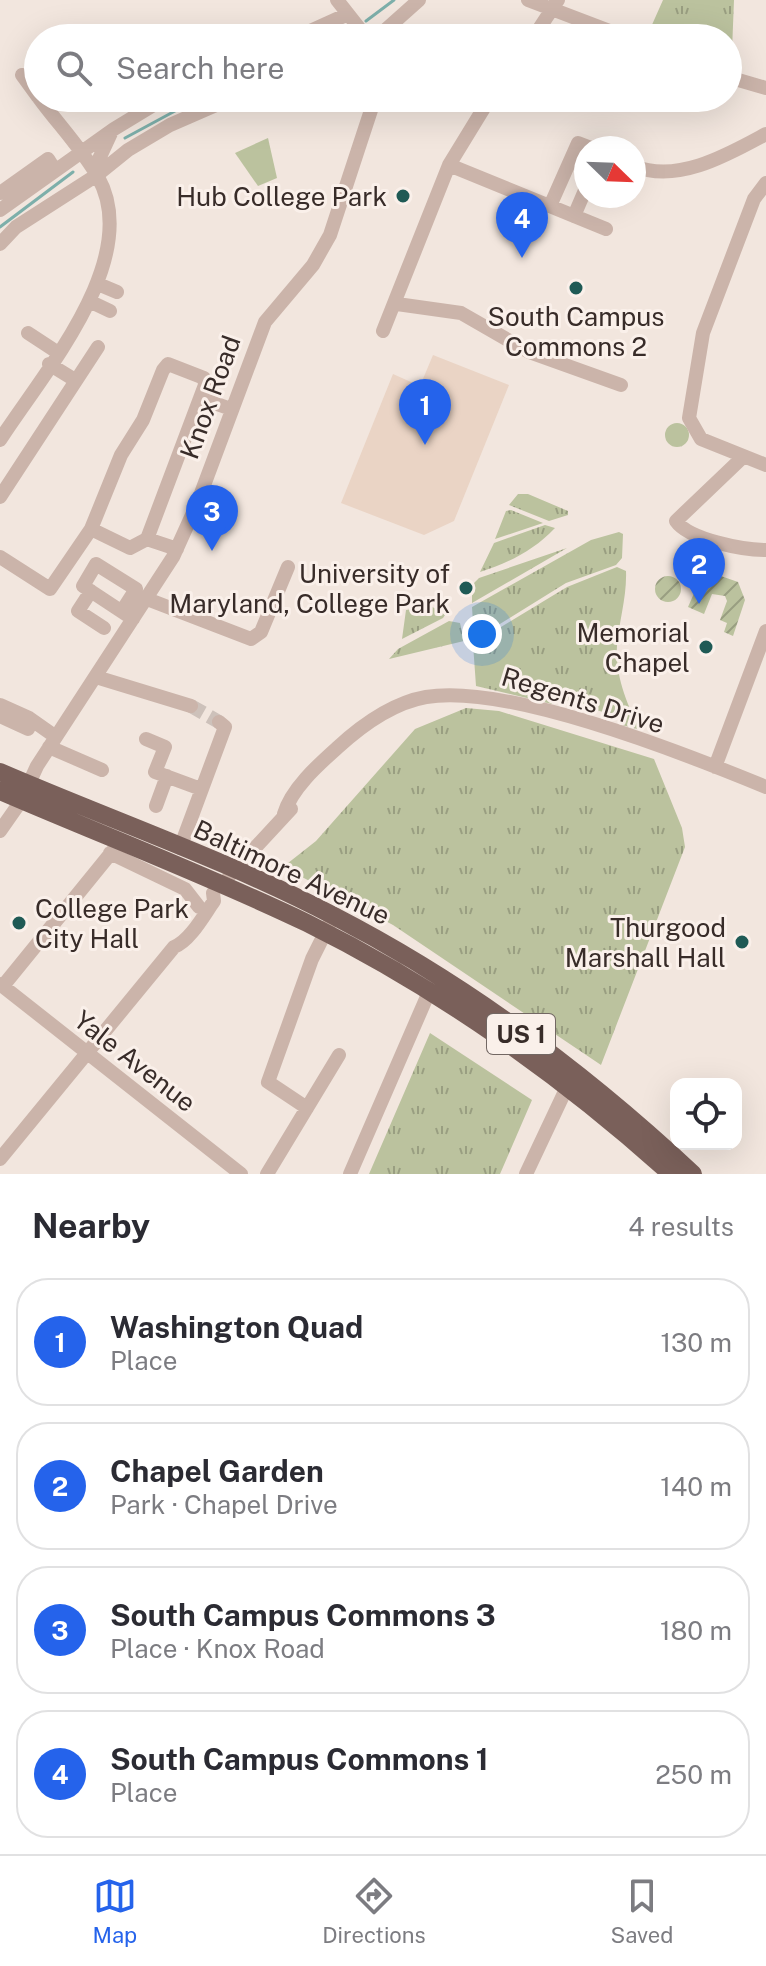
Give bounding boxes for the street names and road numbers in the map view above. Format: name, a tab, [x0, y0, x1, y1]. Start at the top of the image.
street label: Knox Road	[173, 331, 247, 463]
street label: Regents Drive	[498, 661, 668, 739]
street label: Baltimore Avenue	[189, 813, 395, 931]
street label: Yale Avenue	[68, 1004, 202, 1118]
road number: US 1	[487, 1014, 555, 1054]

